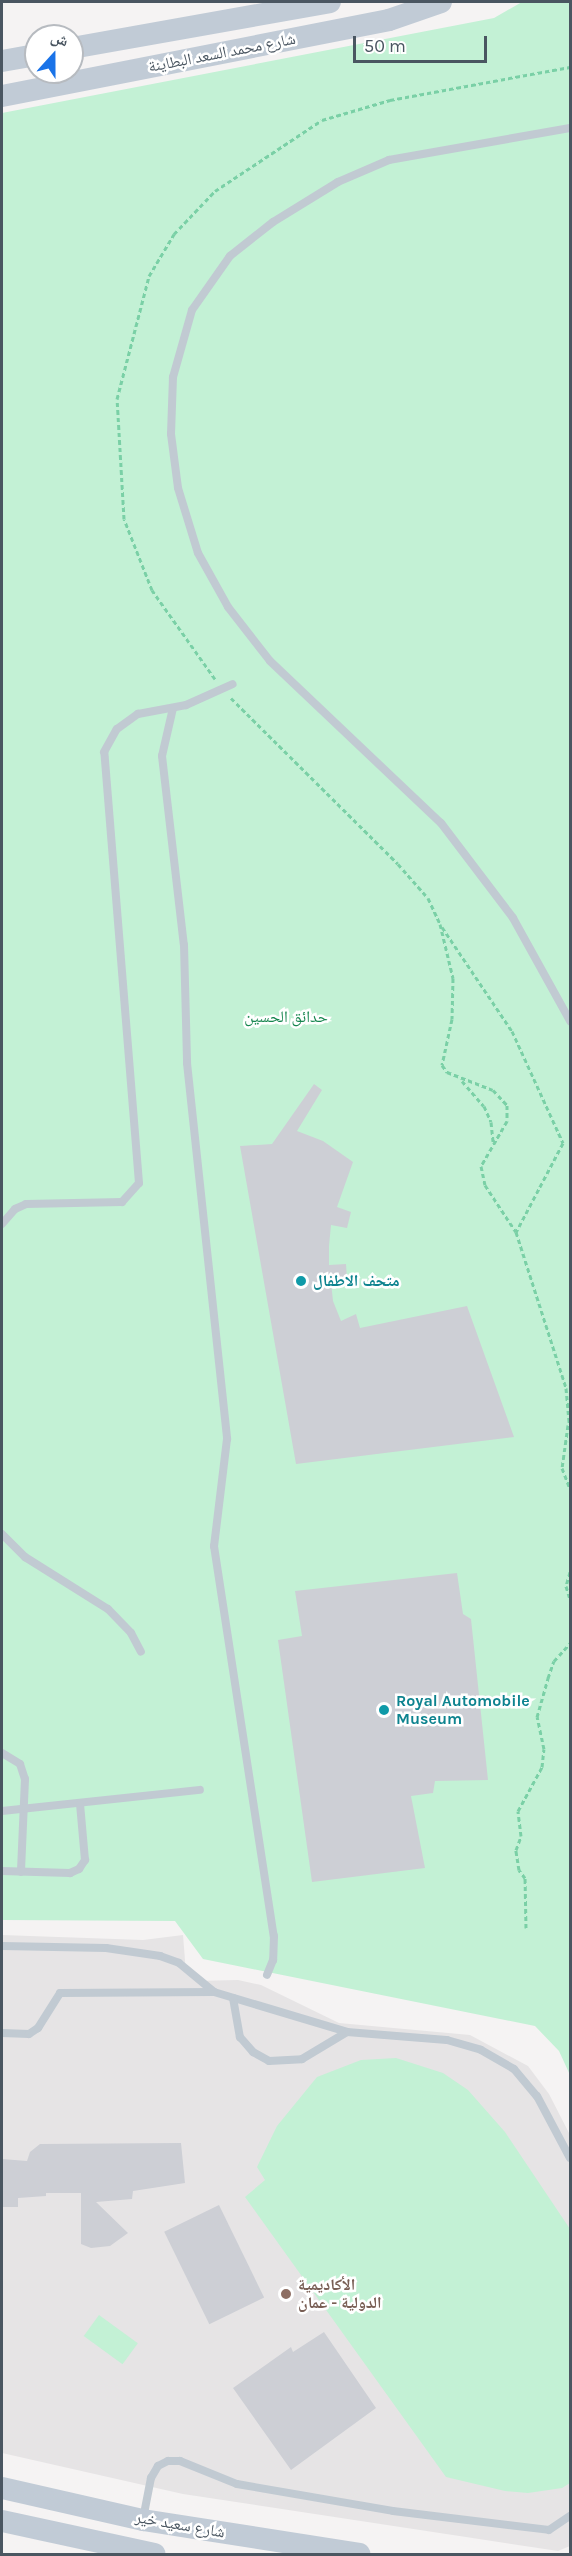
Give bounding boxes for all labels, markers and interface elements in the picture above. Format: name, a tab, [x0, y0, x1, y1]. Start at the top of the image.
north arrow	[24, 24, 84, 84]
scale bar	[356, 24, 490, 62]
text: ش	[49, 27, 71, 51]
street label: شارع محمد السعد البطاينة	[147, 29, 297, 77]
text: 50 m	[364, 35, 406, 57]
park label: حدائق الحسين	[244, 1007, 328, 1027]
place label: متحف الاطفال	[313, 1271, 400, 1291]
marker: متحف الاطفال	[294, 1274, 308, 1288]
place label: Royal Automobile Museum	[396, 1691, 530, 1729]
marker: Royal Automobile Museum	[377, 1703, 391, 1717]
place label: الأكاديمية الدولية - عمان	[298, 2275, 382, 2313]
marker: الأكاديمية الدولية - عمان	[279, 2287, 293, 2301]
street label: شارع سعيد خير	[134, 2508, 226, 2542]

